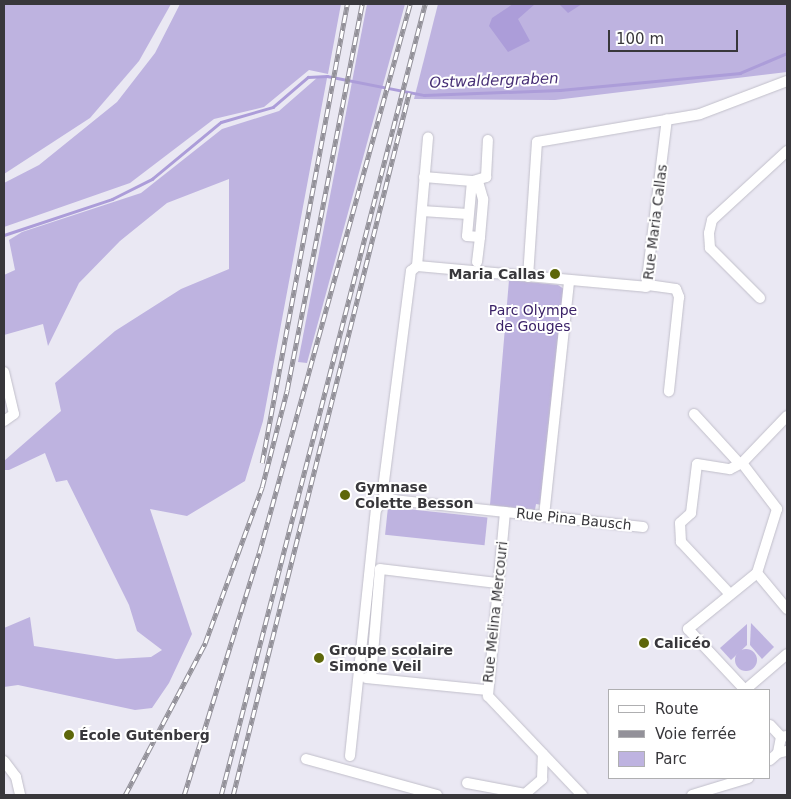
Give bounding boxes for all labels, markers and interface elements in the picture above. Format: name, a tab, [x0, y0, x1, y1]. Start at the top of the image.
scale bar	[611, 20, 741, 52]
text: 100 m	[616, 30, 664, 48]
water label: Ostwaldergraben	[429, 70, 559, 92]
street label: Rue Maria Callas	[640, 163, 670, 281]
place label: Maria Callas	[448, 266, 545, 282]
marker: Maria Callas	[549, 268, 561, 280]
park label: Parc Olympe de Gouges	[489, 302, 577, 334]
place label: Gymnase Colette Besson	[355, 479, 473, 512]
marker: Gymnase Colette Besson	[339, 489, 351, 501]
street label: Rue Pina Bausch	[515, 505, 633, 533]
street label: Rue Melina Mercouri	[479, 540, 511, 684]
place label: Calicéo	[654, 635, 711, 651]
marker: Calicéo	[638, 637, 650, 649]
place label: Groupe scolaire Simone Veil	[329, 642, 453, 674]
marker: Groupe scolaire Simone Veil	[313, 652, 325, 664]
legend	[608, 689, 771, 779]
text: Route	[655, 700, 699, 718]
text: Voie ferrée	[655, 725, 736, 743]
place label: École Gutenberg	[79, 727, 210, 743]
marker: École Gutenberg	[63, 729, 75, 741]
text: Parc	[655, 750, 687, 768]

